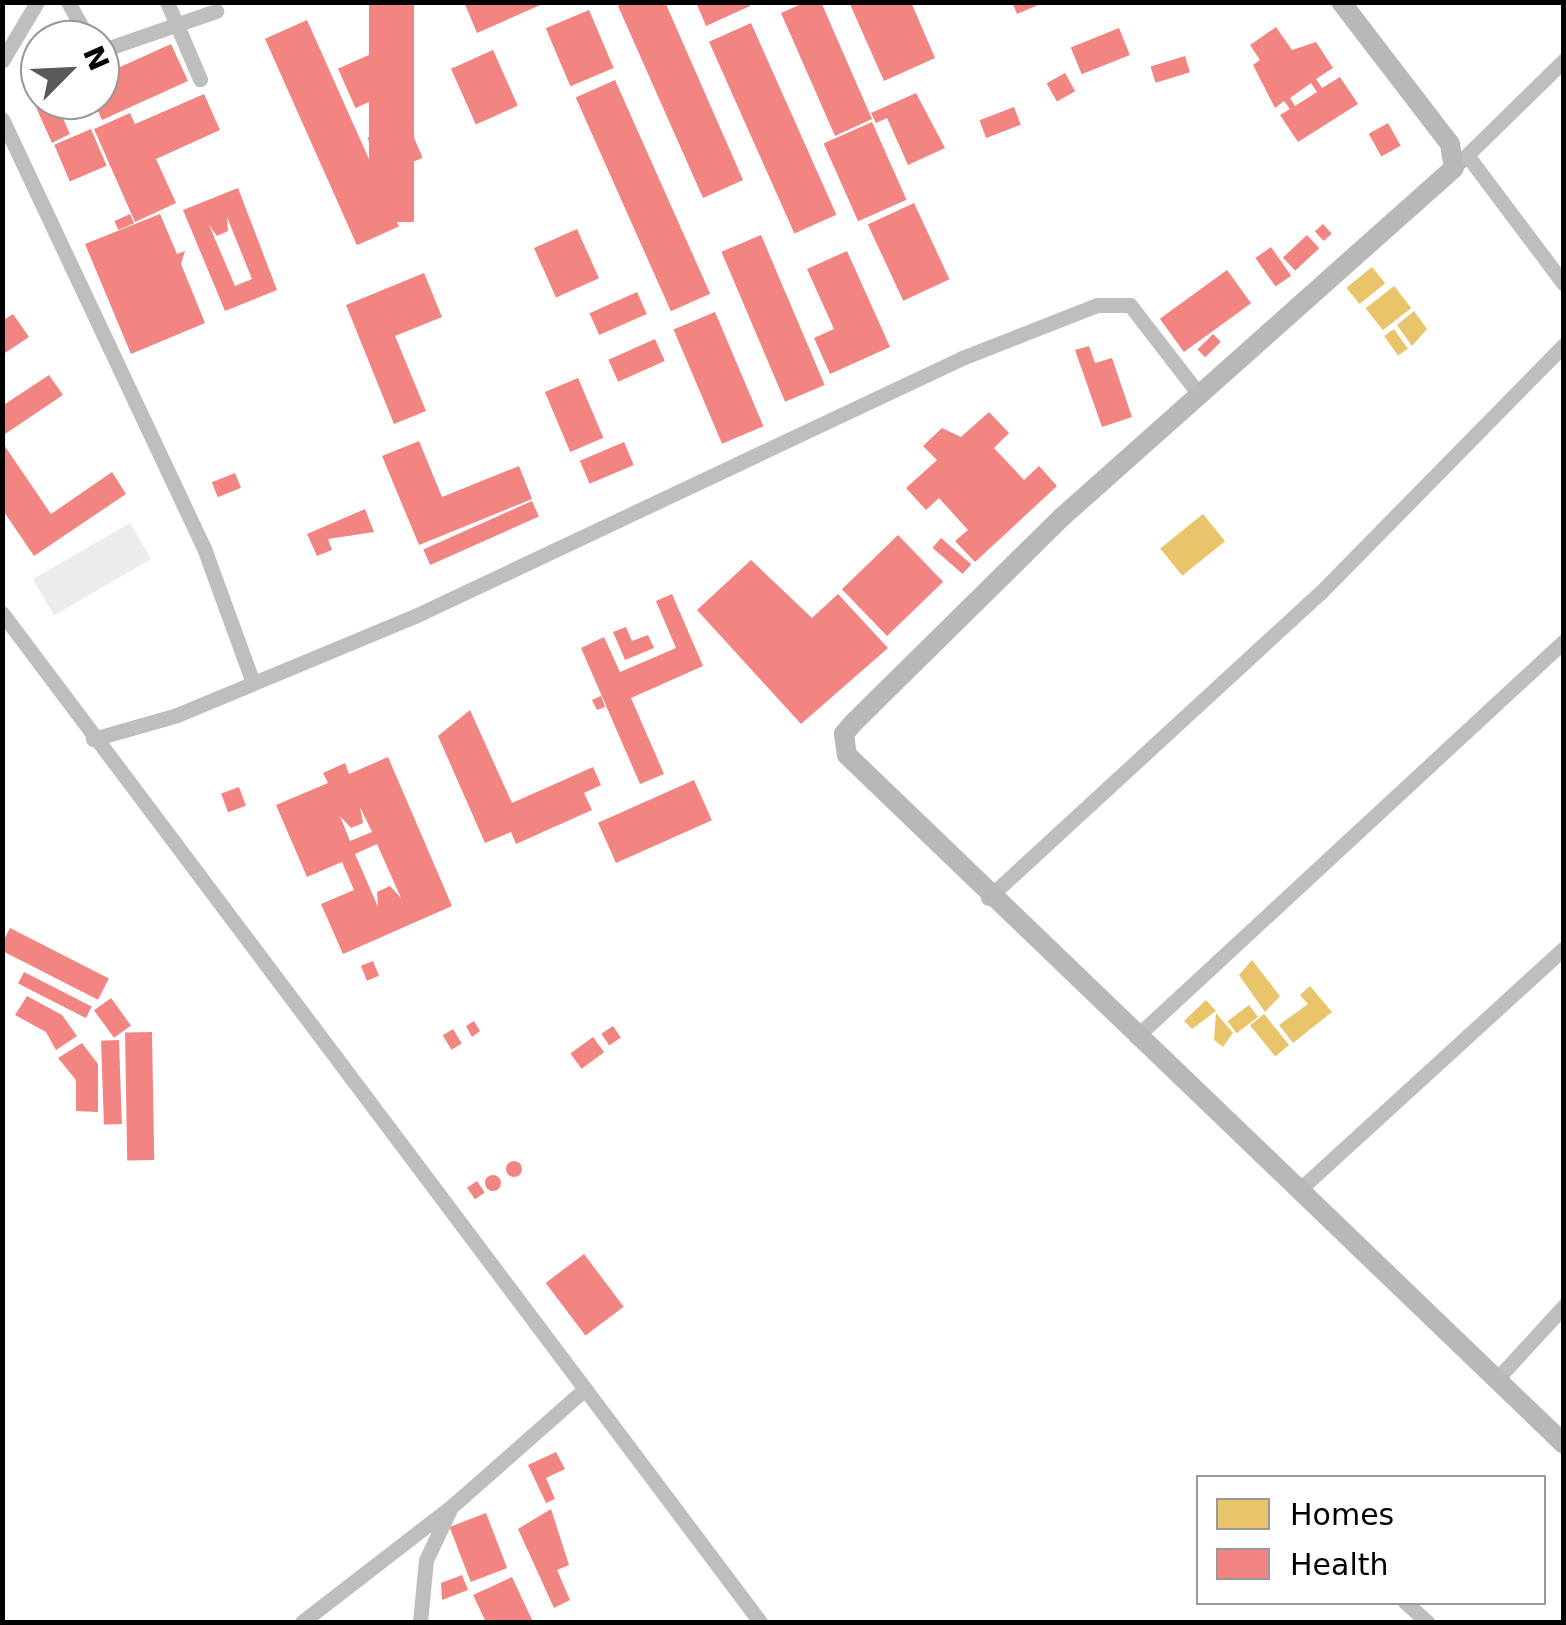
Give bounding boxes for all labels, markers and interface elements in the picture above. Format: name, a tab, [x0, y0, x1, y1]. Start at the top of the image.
north arrow	[20, 20, 120, 120]
text: N	[76, 41, 116, 76]
legend	[1196, 1475, 1546, 1605]
text: Homes	[1290, 1497, 1394, 1532]
text: Health	[1290, 1547, 1389, 1582]

